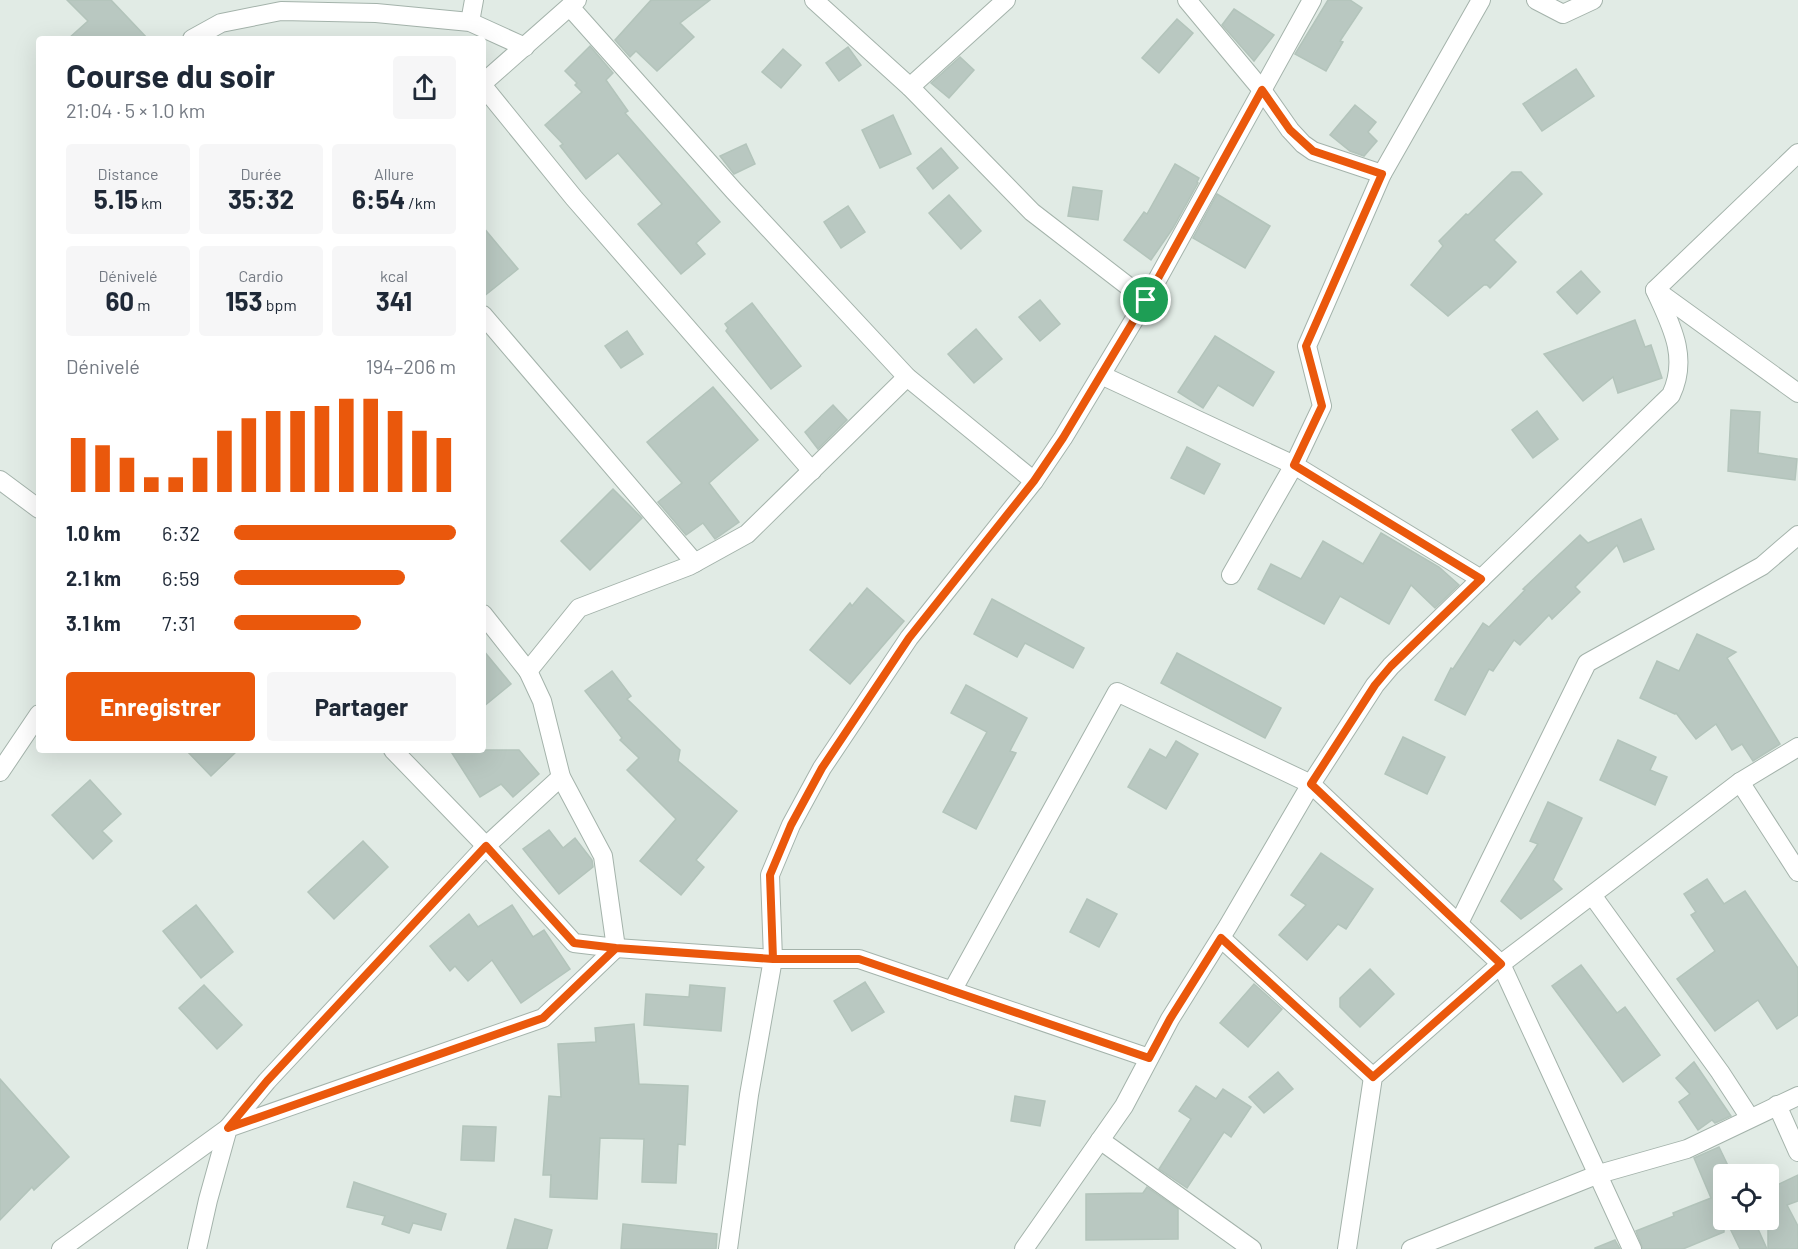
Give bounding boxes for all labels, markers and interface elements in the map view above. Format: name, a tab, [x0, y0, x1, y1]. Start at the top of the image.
text: Course du soir	[66, 55, 275, 95]
button: share	[393, 56, 456, 119]
text: 21:04 · 5 × 1.0 km	[66, 98, 205, 122]
text: Distance	[98, 164, 158, 183]
text: Durée	[240, 164, 282, 183]
text: Allure	[374, 164, 414, 183]
text: 5.15	[94, 183, 138, 214]
text: 35:32	[228, 183, 294, 214]
text: 6:54	[352, 183, 405, 214]
text: km	[138, 193, 162, 212]
text: /km	[405, 193, 436, 212]
text: Dénivelé	[98, 266, 158, 285]
text: Cardio	[238, 266, 284, 285]
text: kcal	[380, 266, 408, 285]
pin	[1120, 274, 1171, 325]
icon: arrive	[1129, 283, 1162, 316]
text: 60	[105, 285, 134, 316]
text: 153	[225, 285, 263, 316]
text: 341	[376, 285, 412, 316]
text: m	[134, 295, 151, 314]
text: bpm	[263, 295, 297, 314]
text: Dénivelé	[66, 354, 140, 378]
text: 194–206 m	[366, 354, 456, 378]
text: 1.0 km	[66, 521, 121, 545]
text: 6:32	[162, 521, 200, 545]
text: 2.1 km	[66, 566, 121, 590]
text: 6:59	[162, 566, 200, 590]
text: 3.1 km	[66, 611, 121, 635]
text: 7:31	[162, 611, 195, 635]
button: Enregistrer	[66, 672, 255, 741]
button: Partager	[267, 672, 456, 741]
map controls	[1713, 1164, 1779, 1230]
button: locate	[1713, 1164, 1779, 1230]

